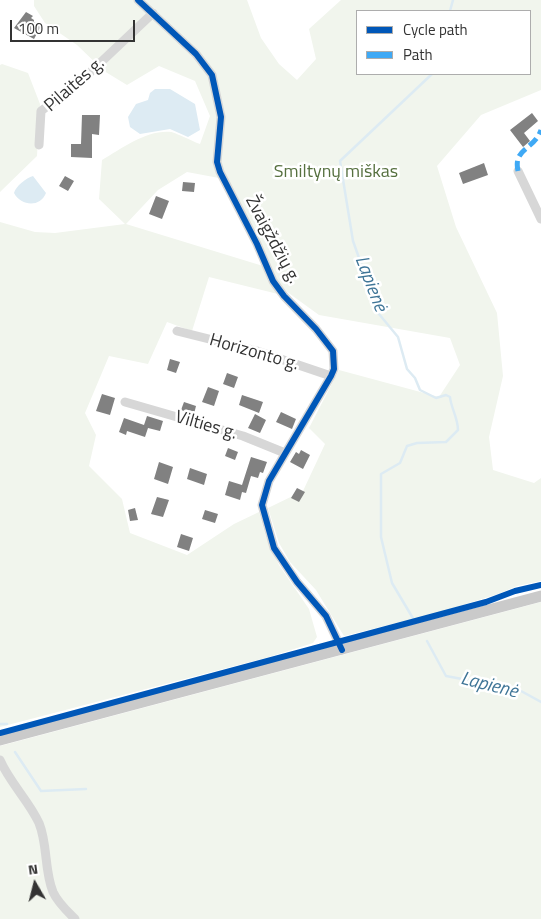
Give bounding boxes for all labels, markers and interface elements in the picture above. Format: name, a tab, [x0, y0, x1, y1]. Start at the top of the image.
scale bar	[12, 10, 138, 42]
legend	[356, 10, 531, 75]
text: 100 m	[18, 17, 59, 40]
text: Cycle path	[403, 18, 468, 41]
text: Path	[403, 43, 433, 66]
street label: Pilaitės g.	[41, 53, 109, 117]
park label: Smiltynų miškas	[274, 162, 398, 184]
street label: Žvaigždžių g.	[240, 192, 304, 288]
water label: Lapienė	[349, 253, 391, 315]
street label: Horizonto g.	[207, 330, 301, 376]
street label: Vilties g.	[173, 407, 239, 445]
water label: Lapienė	[458, 668, 520, 704]
text: N	[27, 858, 39, 880]
north arrow	[10, 859, 60, 909]

